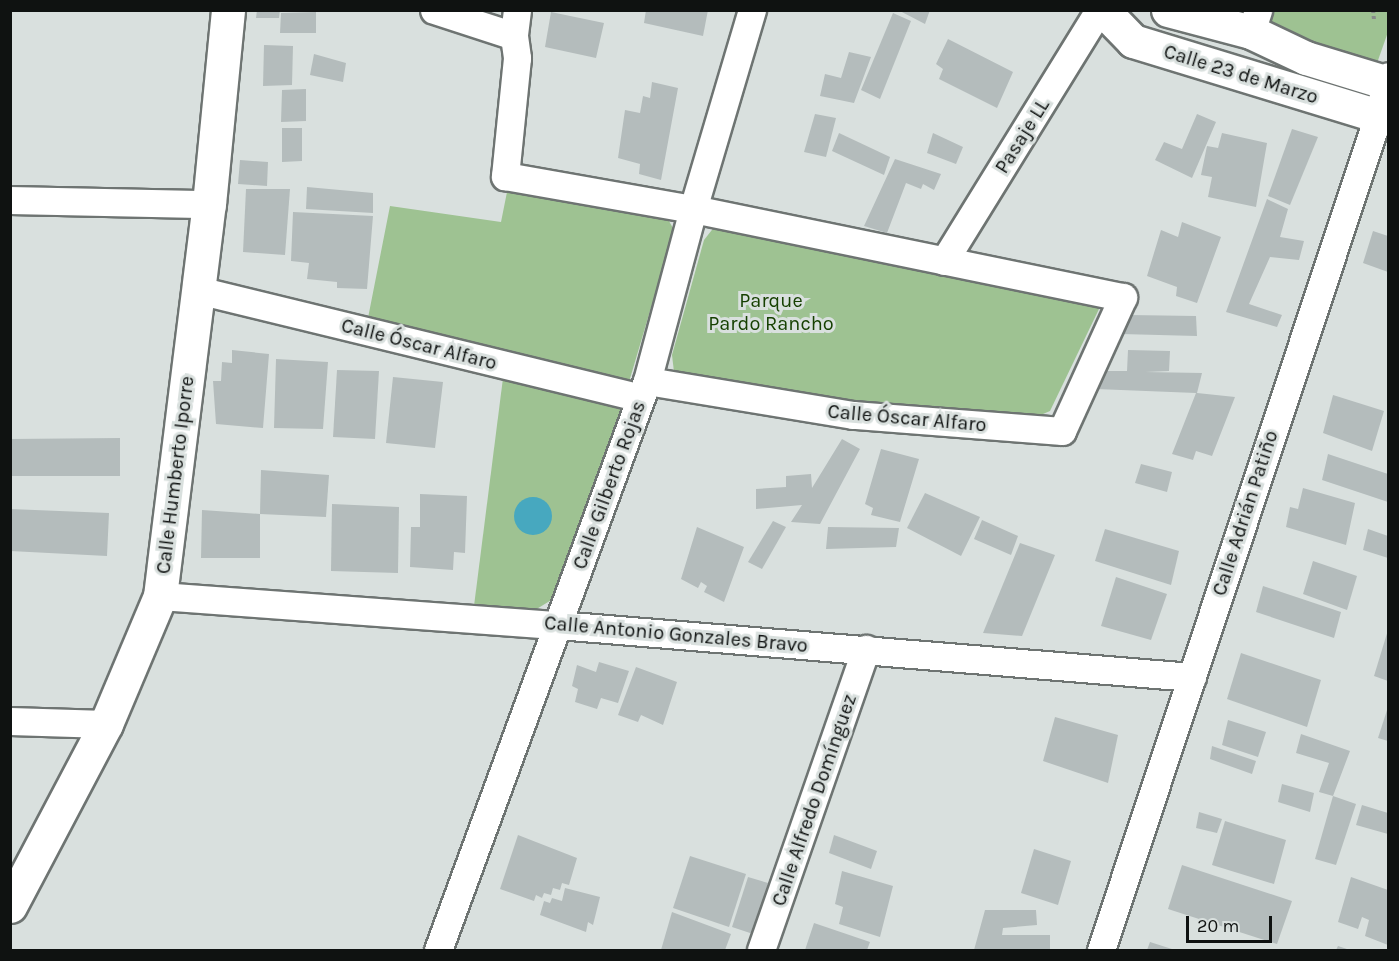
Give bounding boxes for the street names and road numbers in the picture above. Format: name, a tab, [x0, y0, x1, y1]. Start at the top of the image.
street label: Calle 23 de Marzo	[1161, 39, 1321, 109]
street label: Pasaje LL	[990, 94, 1054, 178]
street label: Calle Óscar Alfaro	[339, 313, 499, 375]
street label: Calle Humberto Iporre	[151, 375, 199, 575]
street label: Calle Gilberto Rojas	[567, 398, 651, 572]
street label: Calle Óscar Alfaro	[827, 399, 987, 437]
street label: Calle Adrián Patiño	[1207, 427, 1283, 599]
street label: Calle Antonio Gonzales Bravo	[543, 611, 809, 657]
street label: Calle Alfredo Domínguez	[766, 691, 862, 909]

